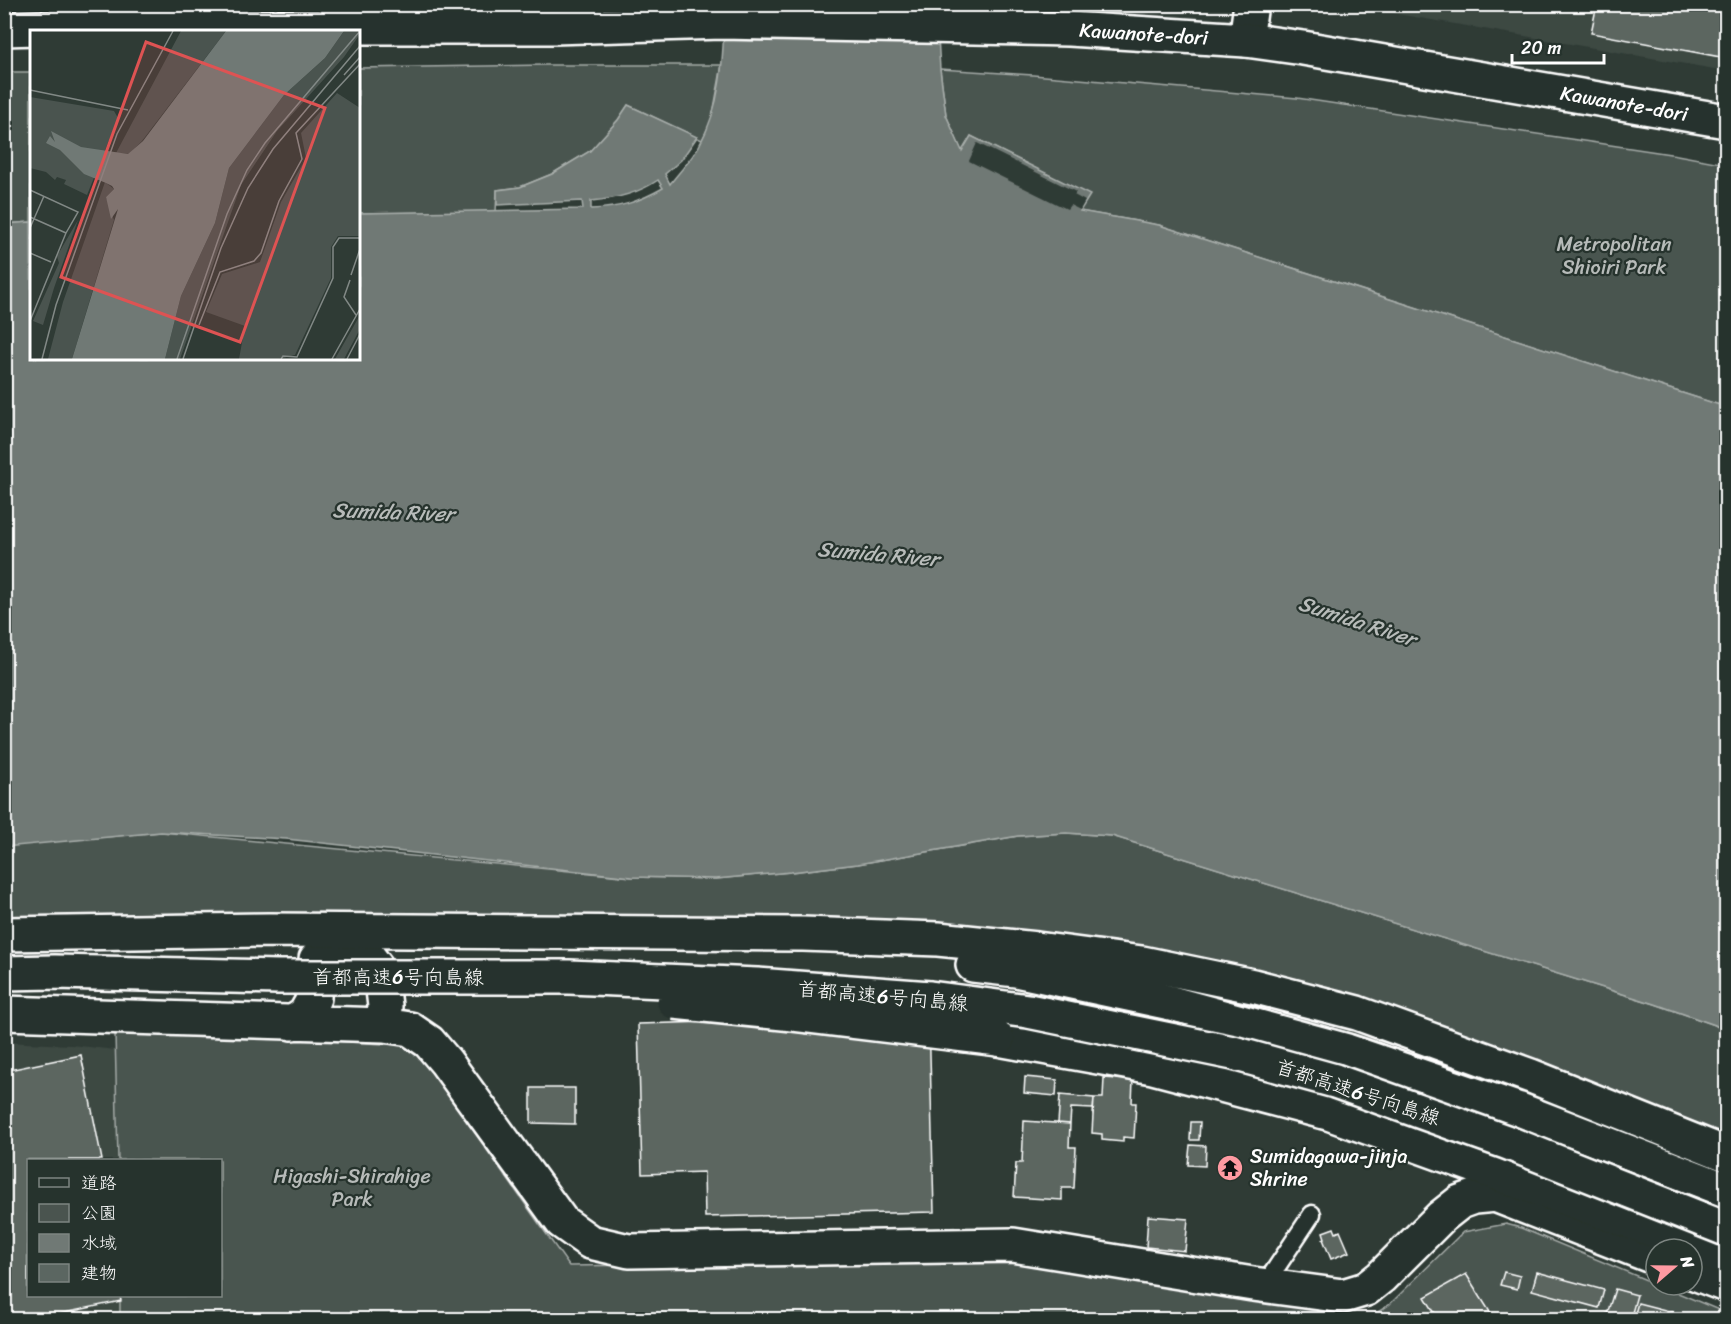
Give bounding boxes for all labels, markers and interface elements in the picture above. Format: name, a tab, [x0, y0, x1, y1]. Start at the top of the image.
street label: Kawanote-dori	[1078, 13, 1210, 56]
scale bar	[1512, 27, 1604, 65]
inset map	[30, 30, 360, 360]
text: 20 m	[1521, 32, 1561, 64]
street label: Kawanote-dori	[1558, 76, 1691, 132]
park label: Metropolitan Shioiri Park	[1556, 227, 1672, 285]
water label: Sumida River	[332, 491, 459, 533]
water label: Sumida River	[816, 530, 944, 579]
water label: Sumida River	[1294, 584, 1425, 659]
street label: 首都高速6号向島線	[312, 960, 484, 995]
street label: 首都高速6号向島線	[796, 972, 970, 1021]
street label: 首都高速6号向島線	[1271, 1049, 1445, 1136]
place label: Sumidagawa-jinja Shrine	[1250, 1139, 1407, 1197]
temple icon: Sumidagawa-jinja Shrine	[1215, 1153, 1245, 1183]
legend	[27, 1159, 222, 1297]
park label: Higashi-Shirahige Park	[273, 1159, 431, 1217]
text: 道路	[81, 1167, 117, 1199]
text: 公園	[81, 1197, 117, 1229]
text: 水域	[81, 1227, 117, 1259]
north arrow	[1644, 1237, 1704, 1297]
text: N	[1672, 1251, 1703, 1273]
text: 建物	[81, 1257, 117, 1289]

